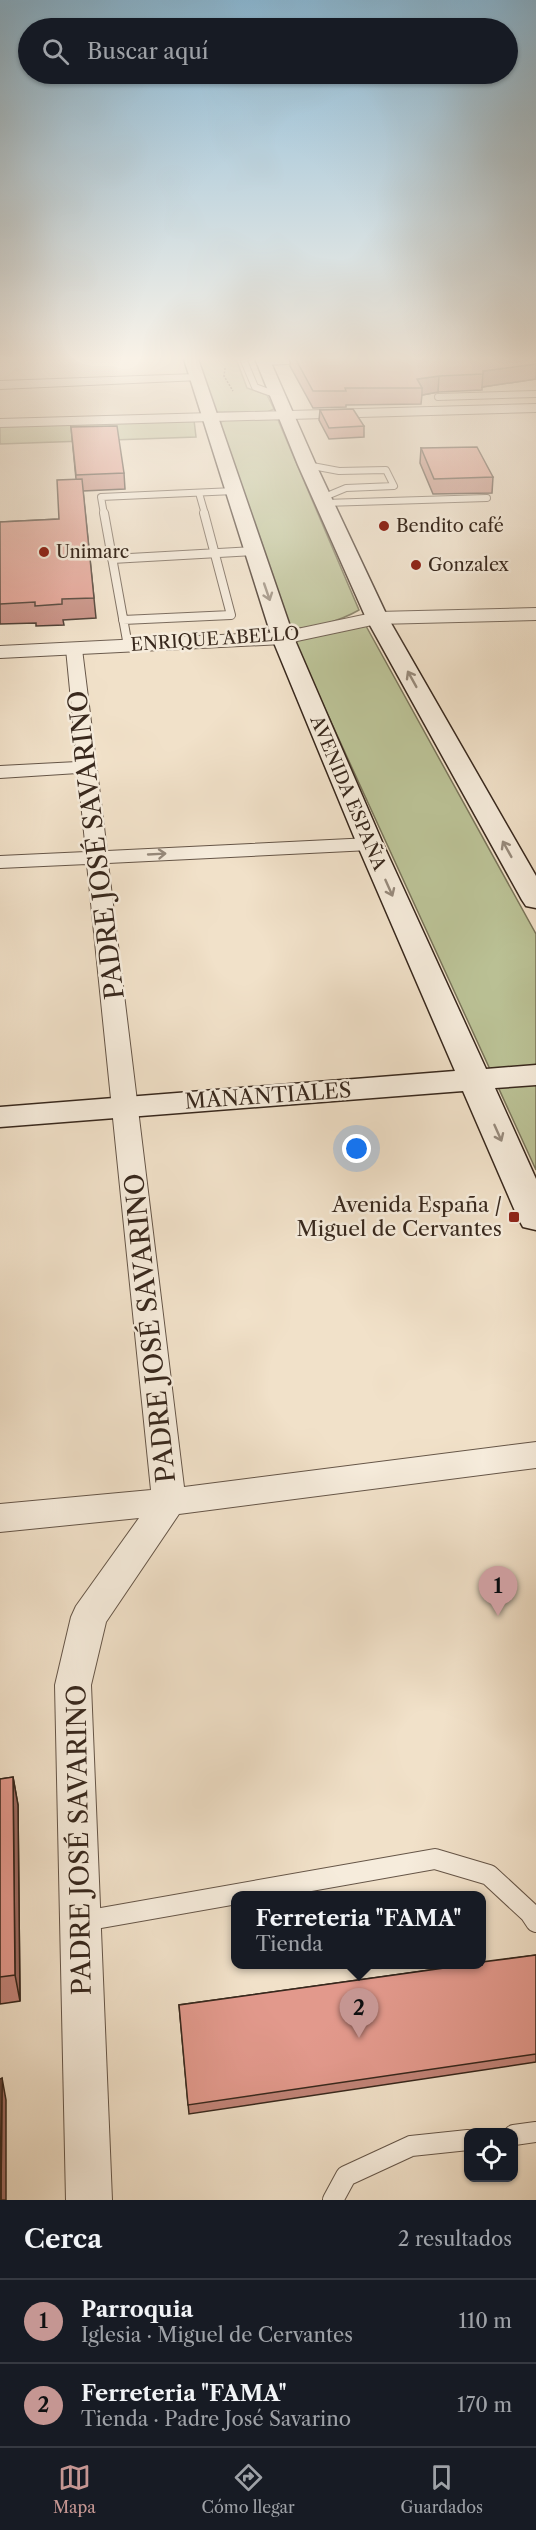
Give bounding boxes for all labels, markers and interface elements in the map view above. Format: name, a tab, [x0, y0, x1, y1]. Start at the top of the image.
search box	[18, 18, 518, 84]
icon: search	[39, 35, 72, 68]
text: Buscar aquí	[87, 38, 209, 65]
place label: Bendito café	[396, 515, 504, 537]
marker: Bendito café	[377, 519, 391, 533]
place label: Unimarc	[56, 541, 129, 563]
marker: Unimarc	[37, 545, 51, 559]
place label: Gonzalex	[428, 554, 509, 576]
marker: Gonzalex	[409, 558, 423, 572]
one-way arrow	[262, 582, 273, 601]
street label: ENRIQUE ABELLO	[130, 622, 300, 656]
one-way arrow	[406, 671, 418, 688]
street label: PADRE JOSÉ SAVARINO	[61, 689, 131, 1001]
street label: AVENIDA ESPAÑA	[305, 711, 393, 874]
one-way arrow	[501, 841, 513, 858]
one-way arrow	[146, 849, 166, 860]
one-way arrow	[384, 879, 396, 897]
street label: MANANTIALES	[184, 1077, 352, 1114]
one-way arrow	[493, 1124, 505, 1142]
your location	[342, 1134, 371, 1163]
street label: PADRE JOSÉ SAVARINO	[118, 1172, 182, 1484]
place label: Avenida España / Miguel de Cervantes	[297, 1192, 502, 1241]
marker: Avenida España / Miguel de Cervantes	[507, 1210, 521, 1224]
pin: 1	[478, 1566, 518, 1616]
street label: PADRE JOSÉ SAVARINO	[60, 1684, 98, 1996]
popup	[231, 1891, 486, 1969]
text: Ferreteria "FAMA"	[256, 1905, 461, 1932]
text: Tienda	[256, 1932, 323, 1956]
pin: 2	[340, 1988, 378, 2038]
map controls	[464, 2128, 518, 2182]
button: locate	[464, 2128, 518, 2182]
text: Cerca	[24, 2223, 102, 2255]
text: 2 resultados	[398, 2227, 512, 2251]
text: Parroquia	[81, 2296, 193, 2323]
text: 1	[39, 2309, 48, 2333]
text: 110 m	[459, 2309, 512, 2333]
text: Iglesia · Miguel de Cervantes	[81, 2323, 353, 2347]
text: Ferreteria "FAMA"	[81, 2380, 287, 2407]
text: 2	[38, 2393, 49, 2417]
text: 170 m	[457, 2393, 512, 2417]
text: Tienda · Padre José Savarino	[81, 2407, 351, 2431]
tab: Mapa	[53, 2461, 96, 2517]
tab: Cómo llegar	[202, 2461, 295, 2517]
tab: Guardados	[401, 2461, 483, 2517]

